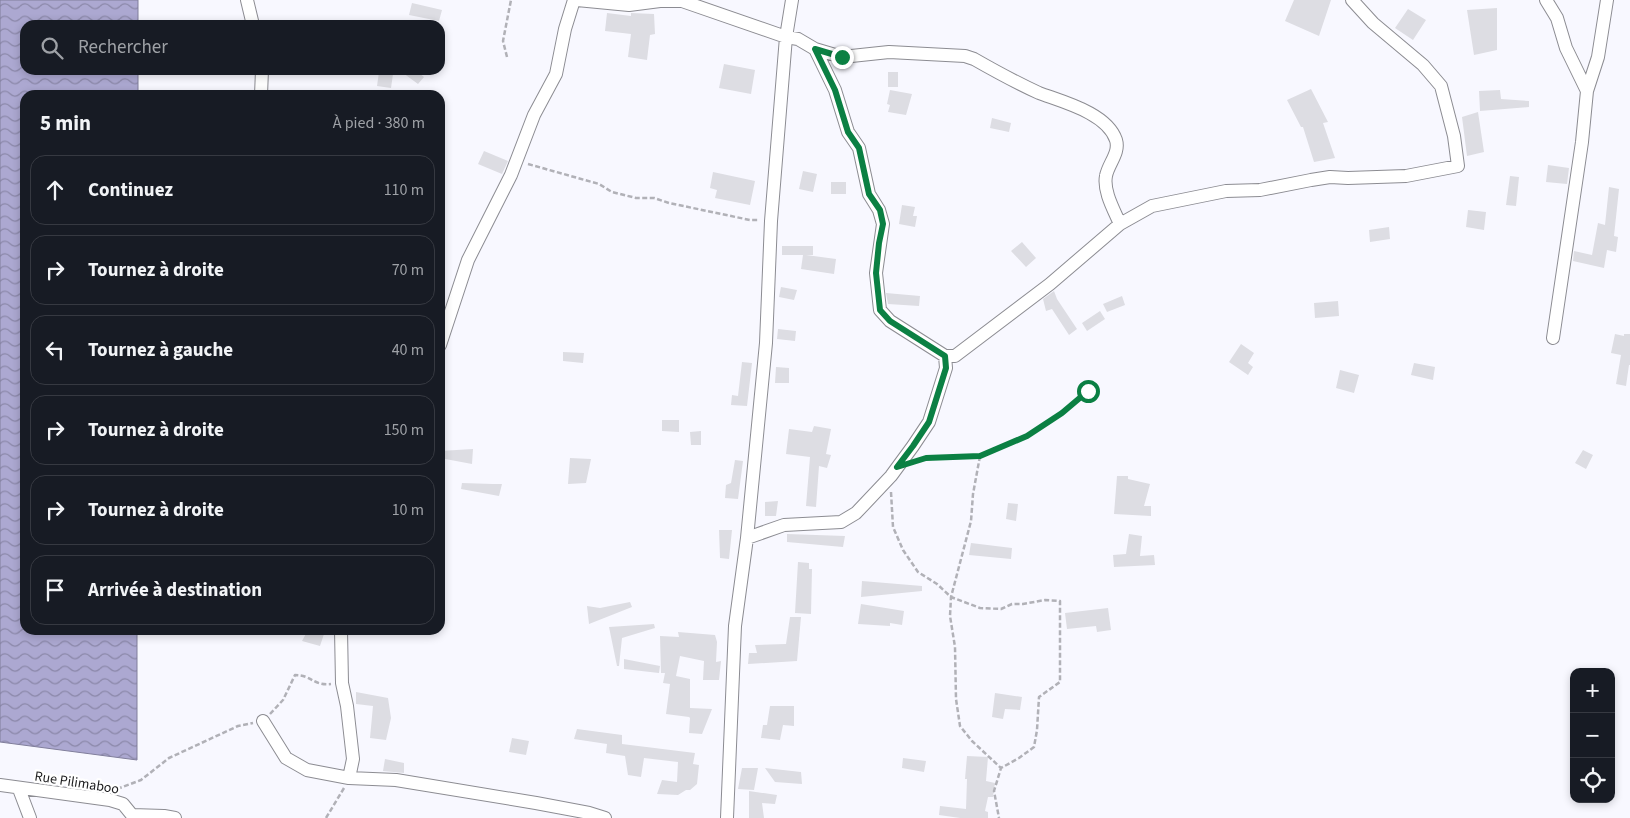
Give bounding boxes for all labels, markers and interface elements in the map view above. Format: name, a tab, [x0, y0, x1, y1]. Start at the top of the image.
search box	[20, 20, 445, 75]
icon: search	[38, 34, 66, 62]
text: Rechercher	[78, 34, 168, 61]
route end	[831, 46, 854, 69]
text: 5 min	[40, 108, 91, 138]
text: À pied · 380 m	[333, 112, 425, 134]
icon: ahead	[41, 176, 69, 204]
text: Continuez	[88, 177, 173, 204]
text: 110 m	[384, 179, 424, 201]
icon: right	[41, 256, 69, 284]
text: Tournez à droite	[88, 257, 224, 284]
text: 70 m	[392, 259, 424, 281]
icon: left	[41, 336, 69, 364]
text: Tournez à gauche	[88, 337, 233, 364]
text: 40 m	[392, 339, 424, 361]
route start	[1077, 380, 1100, 403]
icon: right	[41, 416, 69, 444]
text: Tournez à droite	[88, 417, 224, 444]
text: 150 m	[384, 419, 424, 441]
icon: right	[41, 496, 69, 524]
text: Tournez à droite	[88, 497, 224, 524]
text: 10 m	[392, 499, 424, 521]
icon: arrive	[41, 576, 69, 604]
text: Arrivée à destination	[88, 577, 262, 604]
map controls	[1570, 668, 1615, 803]
button: +	[1570, 668, 1615, 713]
button: −	[1570, 713, 1615, 758]
button: locate	[1570, 758, 1615, 803]
street label: Rue Pilimaboo	[33, 766, 121, 800]

